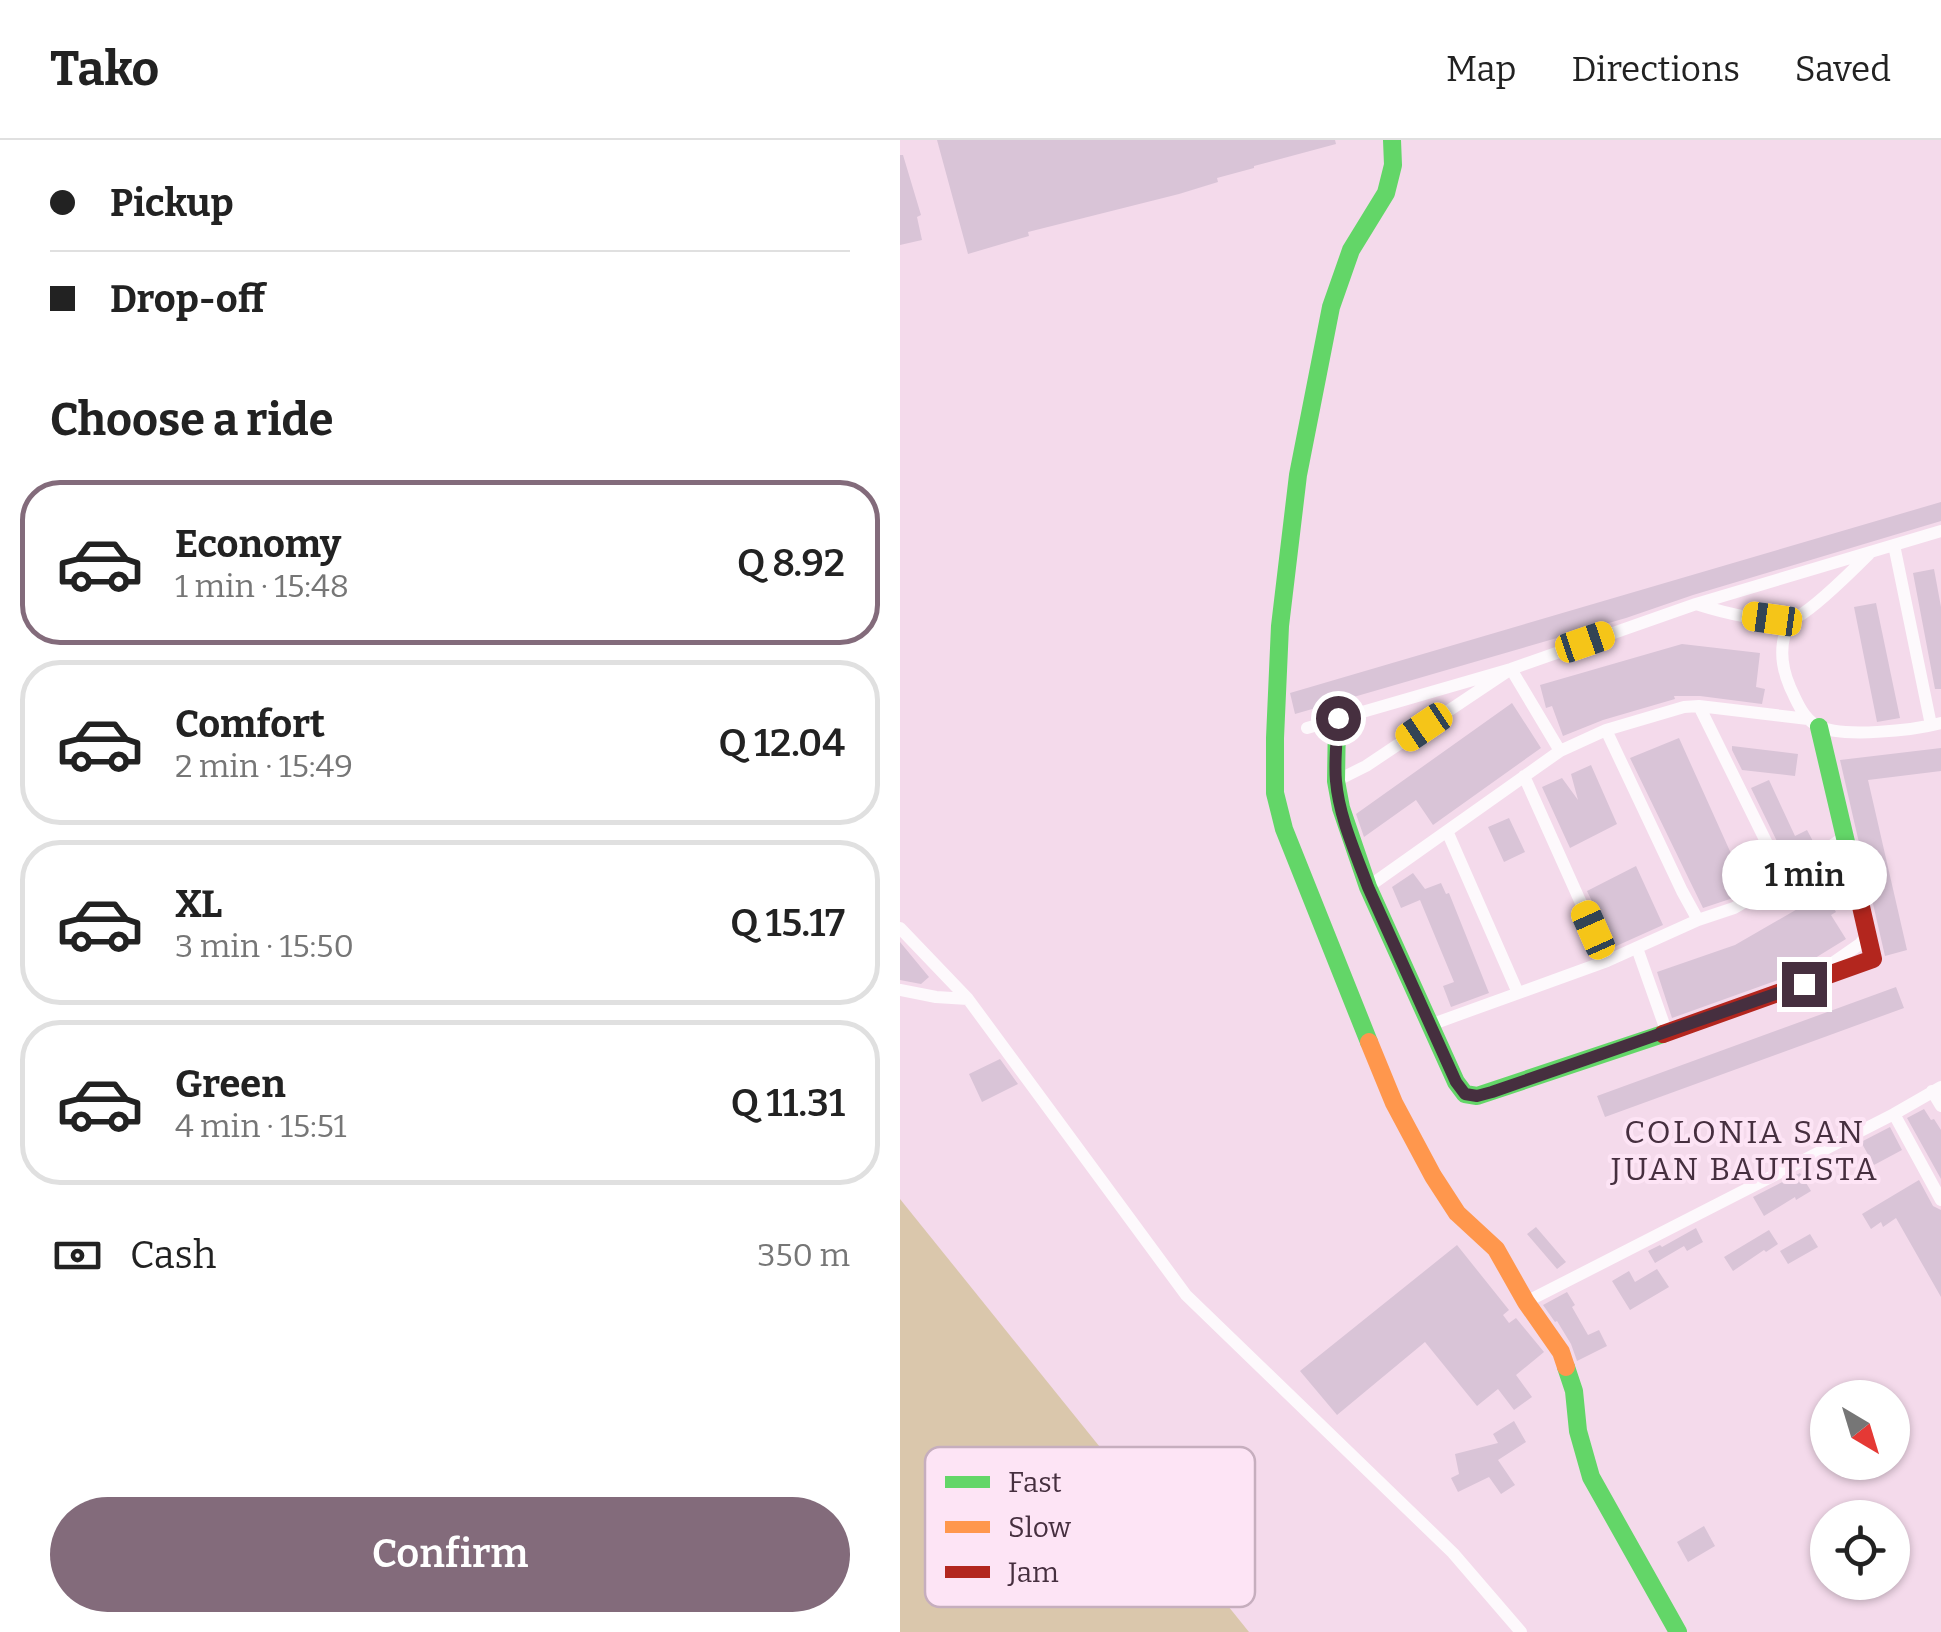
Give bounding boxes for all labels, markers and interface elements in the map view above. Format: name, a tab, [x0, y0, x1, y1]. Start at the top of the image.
text: Tako	[50, 40, 159, 98]
text: Map	[1446, 48, 1516, 90]
text: Directions	[1571, 48, 1740, 90]
text: Saved	[1795, 48, 1891, 90]
text: Pickup	[110, 180, 234, 226]
text: Drop-off	[110, 276, 265, 322]
text: Choose a ride	[50, 393, 333, 447]
icon: car	[55, 518, 145, 608]
text: Economy	[175, 521, 341, 567]
text: Q 8.92	[737, 540, 845, 586]
text: 1 min · 15:48	[175, 567, 349, 605]
car	[1740, 600, 1804, 638]
car	[1552, 618, 1618, 666]
route start	[1316, 696, 1361, 741]
icon: car	[55, 698, 145, 788]
car	[1391, 698, 1457, 756]
text: Comfort	[175, 701, 325, 747]
text: Q 12.04	[719, 720, 845, 766]
text: 2 min · 15:49	[175, 747, 353, 785]
callout: 1 min	[1722, 839, 1886, 909]
text: 1 min	[1764, 856, 1845, 894]
icon: car	[55, 878, 145, 968]
text: XL	[175, 881, 222, 927]
car	[1567, 896, 1619, 964]
text: Q 15.17	[730, 900, 845, 946]
text: 3 min · 15:50	[175, 927, 354, 965]
route end	[1782, 962, 1827, 1007]
icon: car	[55, 1058, 145, 1148]
text: Green	[175, 1061, 286, 1107]
text: Q 11.31	[731, 1080, 845, 1126]
text: 4 min · 15:51	[175, 1107, 347, 1145]
district label: COLONIA SAN JUAN BAUTISTA	[1610, 1113, 1879, 1188]
icon: cash	[50, 1228, 105, 1283]
text: Cash	[130, 1232, 216, 1278]
text: 350 m	[757, 1236, 850, 1274]
north arrow	[1810, 1380, 1910, 1480]
map controls	[1810, 1380, 1910, 1600]
legend	[925, 1447, 1255, 1607]
text: Fast	[1008, 1466, 1062, 1499]
button: Confirm	[50, 1497, 850, 1612]
button: locate	[1810, 1500, 1910, 1600]
text: Slow	[1008, 1511, 1071, 1544]
text: Jam	[1007, 1556, 1059, 1589]

